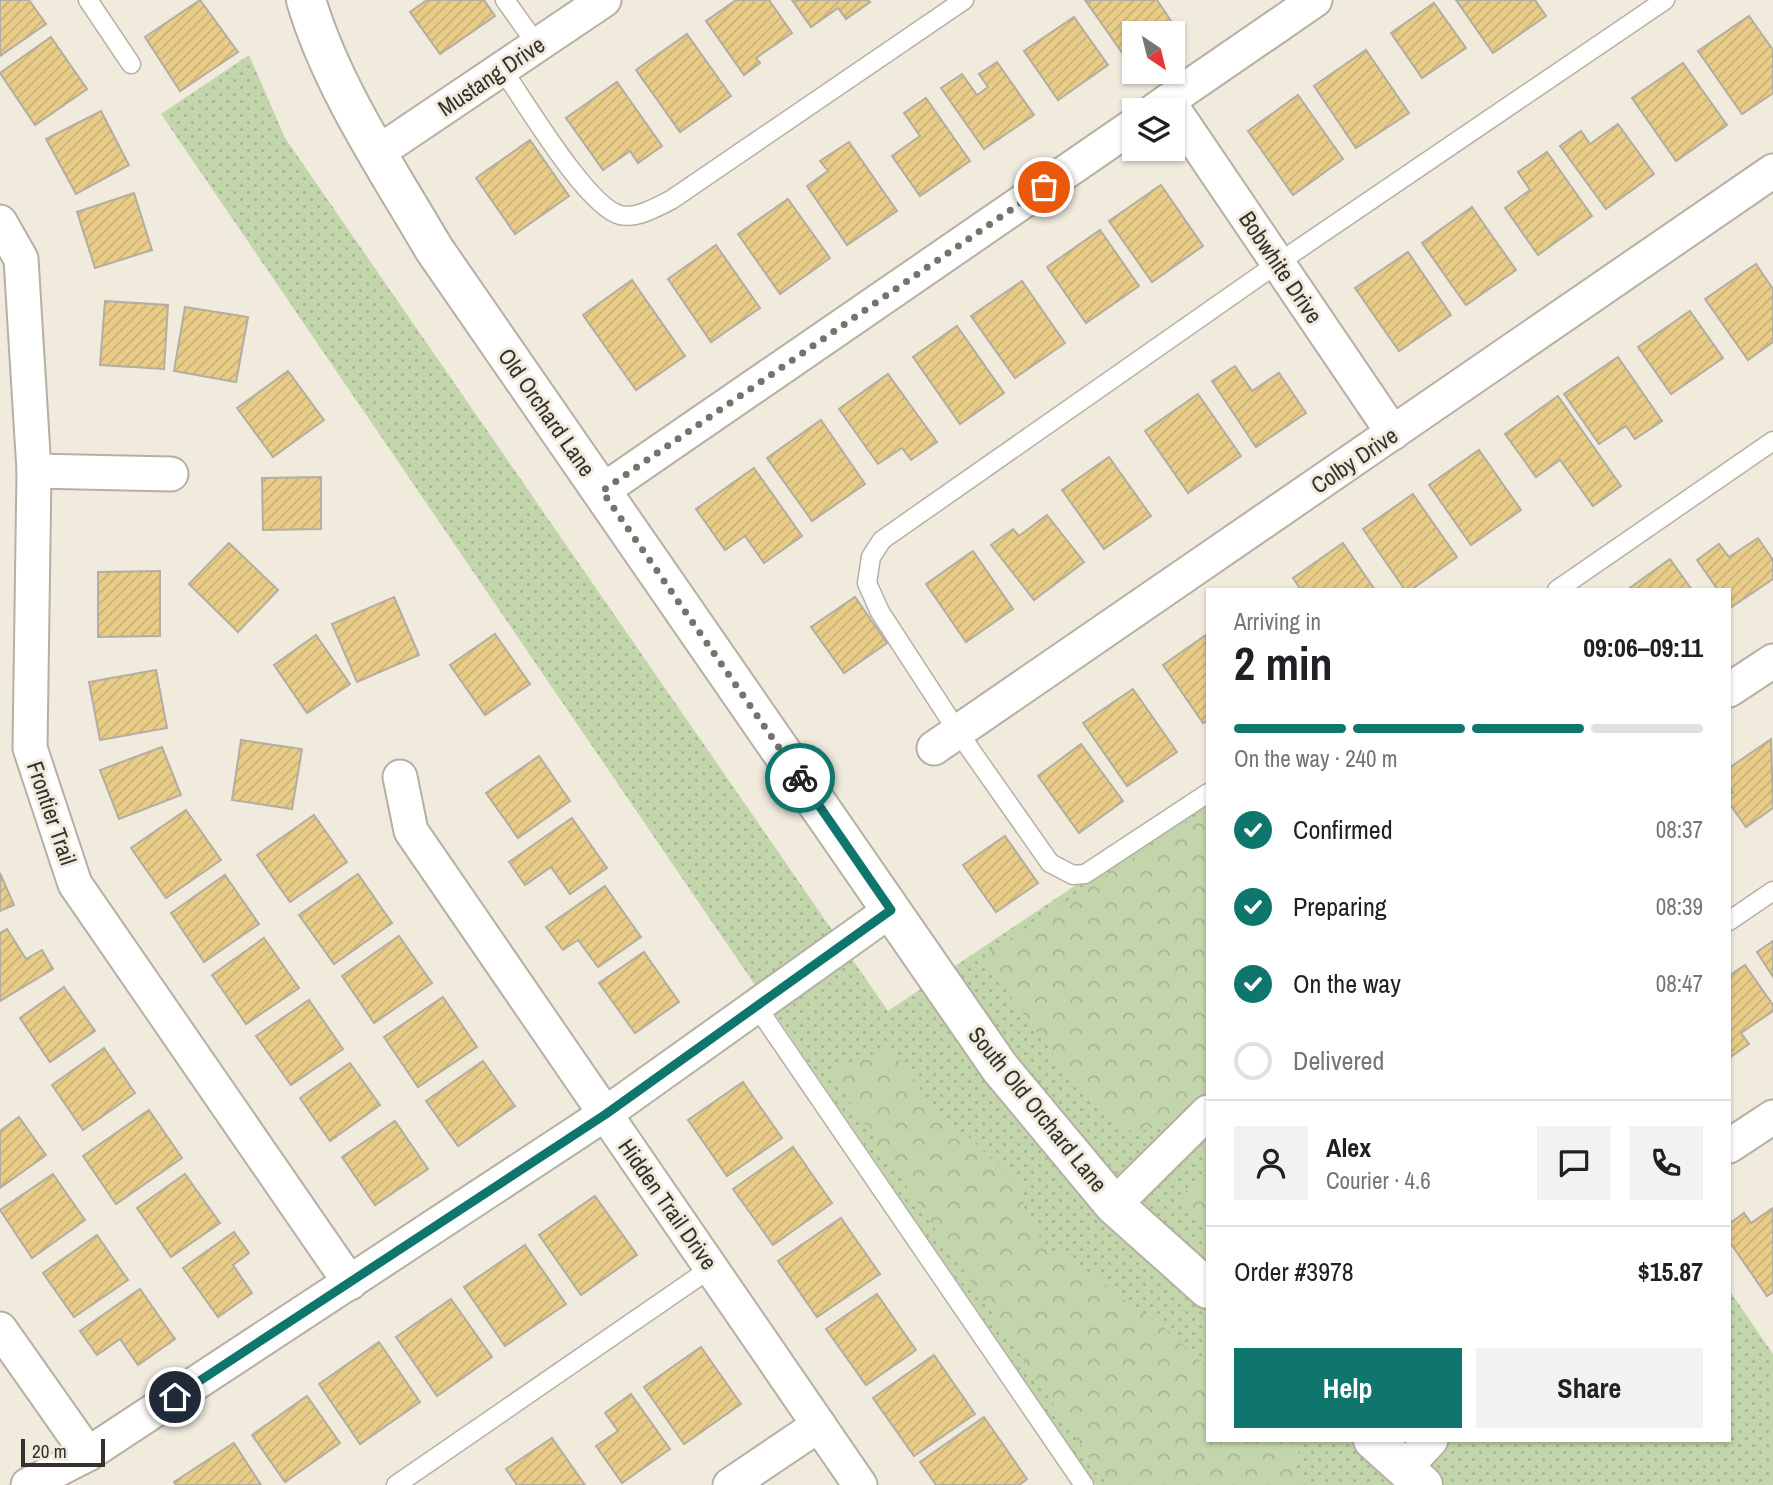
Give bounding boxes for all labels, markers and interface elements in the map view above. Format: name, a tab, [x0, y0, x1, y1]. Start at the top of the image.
north arrow	[1122, 21, 1185, 84]
map controls	[1122, 21, 1185, 161]
street label: Mustang Drive	[431, 29, 551, 123]
button: layers	[1122, 98, 1185, 161]
pin	[1014, 157, 1074, 217]
icon: bag	[1025, 168, 1063, 206]
street label: Bobwhite Drive	[1232, 205, 1330, 329]
street label: Old Orchard Lane	[491, 342, 603, 482]
street label: Colby Drive	[1304, 420, 1404, 500]
text: Arriving in	[1234, 606, 1321, 637]
text: 09:06–09:11	[1583, 630, 1703, 665]
text: 2 min	[1234, 632, 1333, 694]
courier	[765, 743, 835, 813]
text: On the way · 240 m	[1234, 743, 1398, 774]
street label: Frontier Trail	[20, 757, 84, 869]
icon: bike	[781, 759, 819, 797]
icon: check	[1234, 811, 1272, 849]
text: Confirmed	[1293, 812, 1393, 847]
text: 08:37	[1656, 814, 1703, 845]
icon: check	[1234, 888, 1272, 926]
text: Preparing	[1293, 889, 1387, 924]
text: 08:39	[1656, 891, 1703, 922]
icon: check	[1234, 965, 1272, 1003]
text: On the way	[1293, 966, 1401, 1001]
text: 08:47	[1656, 968, 1703, 999]
street label: South Old Orchard Lane	[962, 1020, 1114, 1198]
text: Delivered	[1293, 1043, 1384, 1078]
button: person	[1234, 1126, 1308, 1200]
button: chat	[1537, 1126, 1611, 1200]
button: phone	[1629, 1126, 1703, 1200]
text: Alex	[1326, 1130, 1371, 1165]
street label: Hidden Trail Drive	[611, 1132, 725, 1276]
text: Courier · 4.6	[1326, 1165, 1431, 1196]
text: Order #3978	[1234, 1254, 1354, 1289]
text: $15.87	[1638, 1254, 1703, 1289]
button: Help	[1234, 1348, 1462, 1428]
button: Share	[1476, 1348, 1703, 1428]
pin	[145, 1367, 205, 1427]
icon: home	[156, 1378, 194, 1416]
scale bar	[21, 1436, 105, 1468]
text: 20 m	[32, 1438, 67, 1464]

